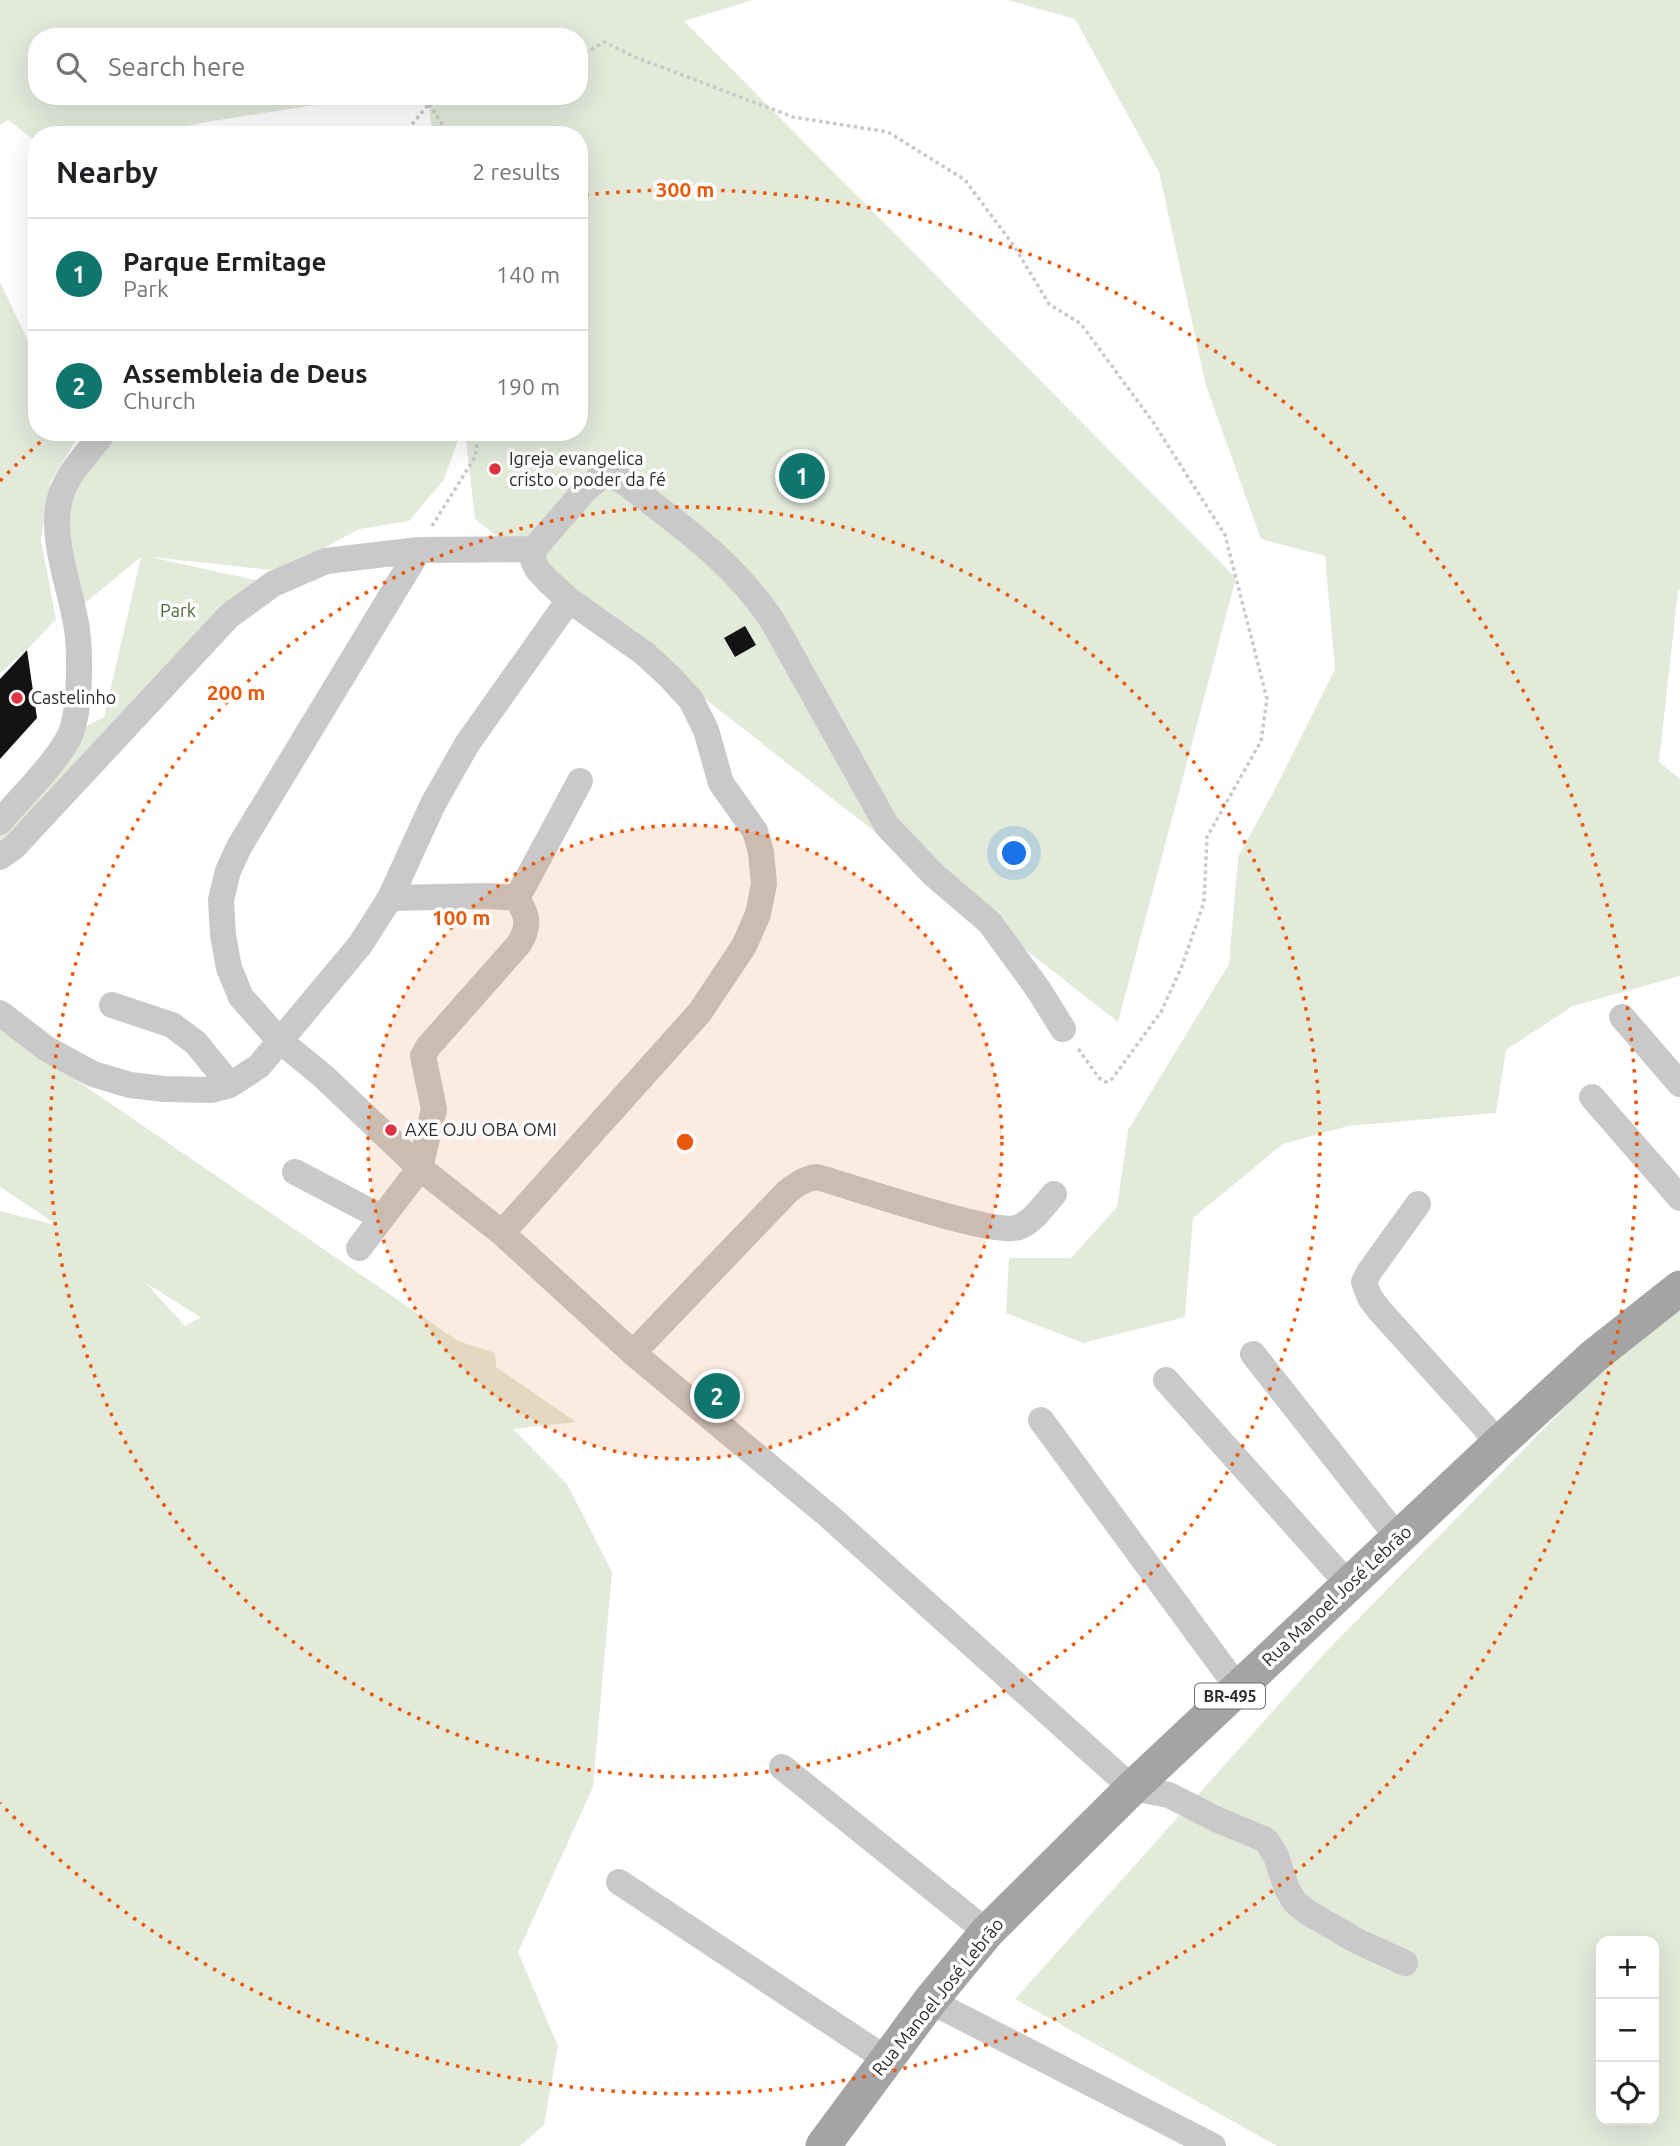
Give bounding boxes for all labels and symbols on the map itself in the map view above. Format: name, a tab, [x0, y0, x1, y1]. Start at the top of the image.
text: 300 m	[656, 177, 714, 201]
place label: Igreja evangelica cristo o poder da fé	[509, 448, 666, 489]
pin: 1	[779, 450, 825, 502]
marker: Igreja evangelica cristo o poder da fé	[487, 461, 503, 477]
park label: Park	[160, 600, 196, 620]
text: 200 m	[207, 680, 265, 704]
place label: Castelinho	[31, 687, 116, 707]
marker: Castelinho	[9, 690, 25, 706]
your location	[997, 836, 1031, 870]
text: 100 m	[432, 905, 490, 929]
place label: AXE OJU OBA OMI	[405, 1119, 557, 1139]
marker: AXE OJU OBA OMI	[383, 1122, 399, 1138]
centre of rings	[673, 1130, 697, 1154]
pin: 2	[694, 1370, 740, 1422]
street label: Rua Manoel José Lebrão	[1258, 1521, 1415, 1670]
road number: BR-495	[1195, 1684, 1265, 1708]
street label: Rua Manoel José Lebrão	[868, 1914, 1007, 2079]

